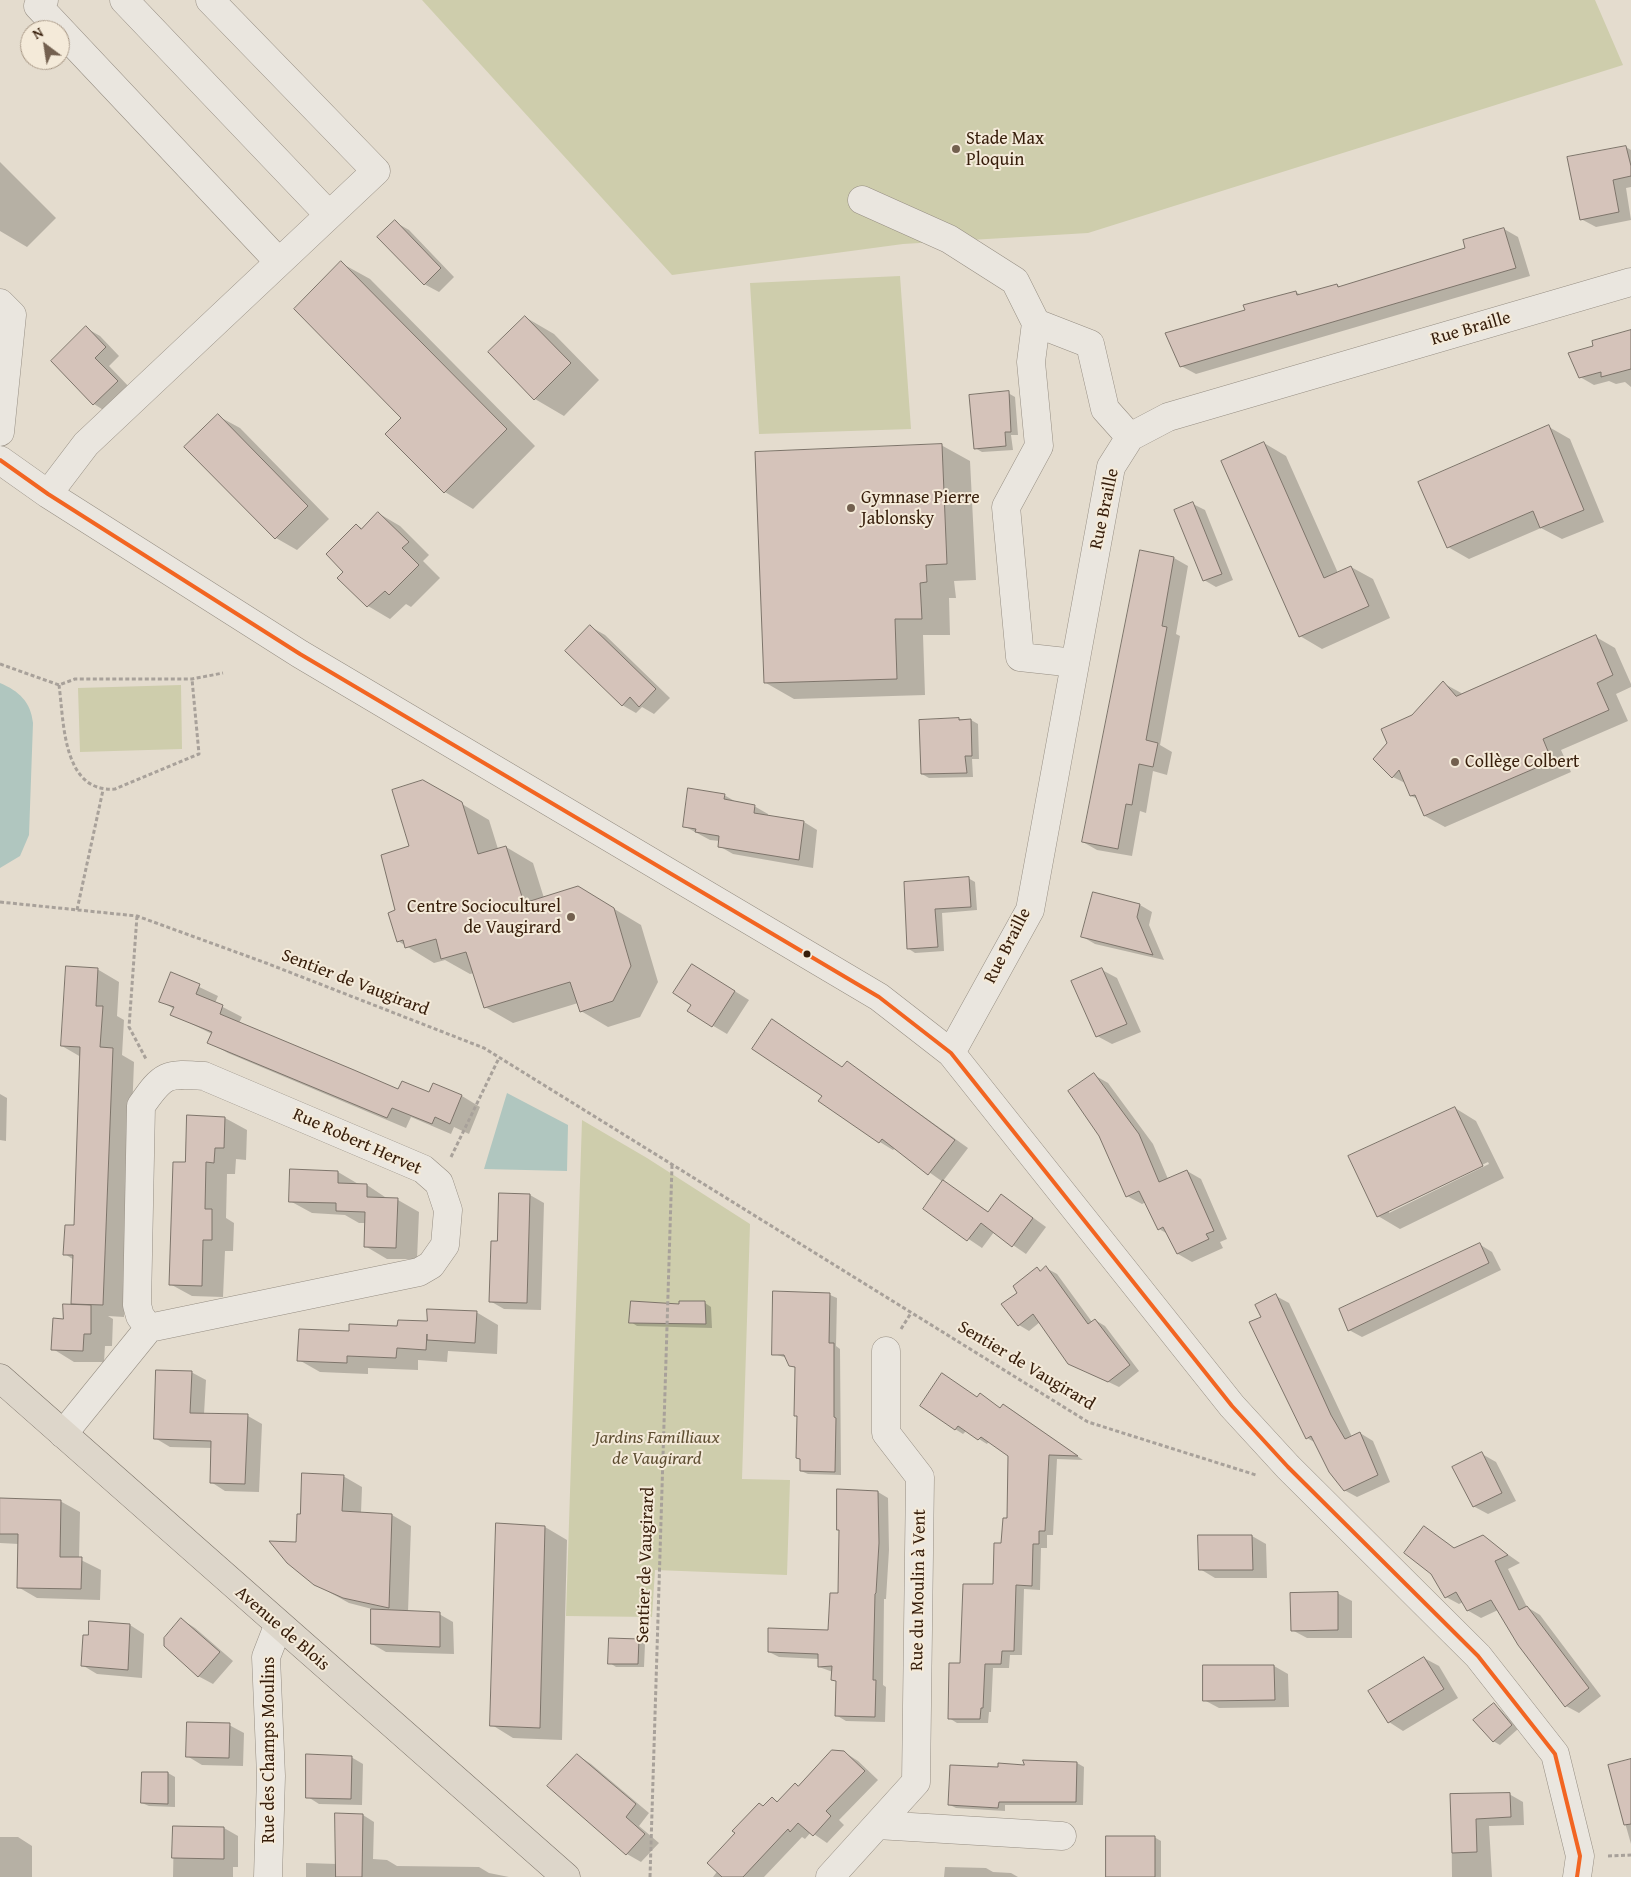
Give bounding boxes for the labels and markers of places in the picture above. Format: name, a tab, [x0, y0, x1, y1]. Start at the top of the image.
place label: Stade Max Ploquin	[966, 128, 1044, 170]
marker: Stade Max Ploquin	[950, 143, 962, 155]
place label: Gymnase Pierre Jablonsky	[861, 487, 980, 530]
marker: Gymnase Pierre Jablonsky	[845, 502, 857, 514]
place label: Collège Colbert	[1465, 751, 1579, 773]
marker: Collège Colbert	[1449, 756, 1461, 768]
place label: Centre Socioculturel de Vaugirard	[407, 896, 561, 939]
marker: Centre Socioculturel de Vaugirard	[565, 911, 577, 923]
unlabelled marker	[802, 949, 812, 959]

